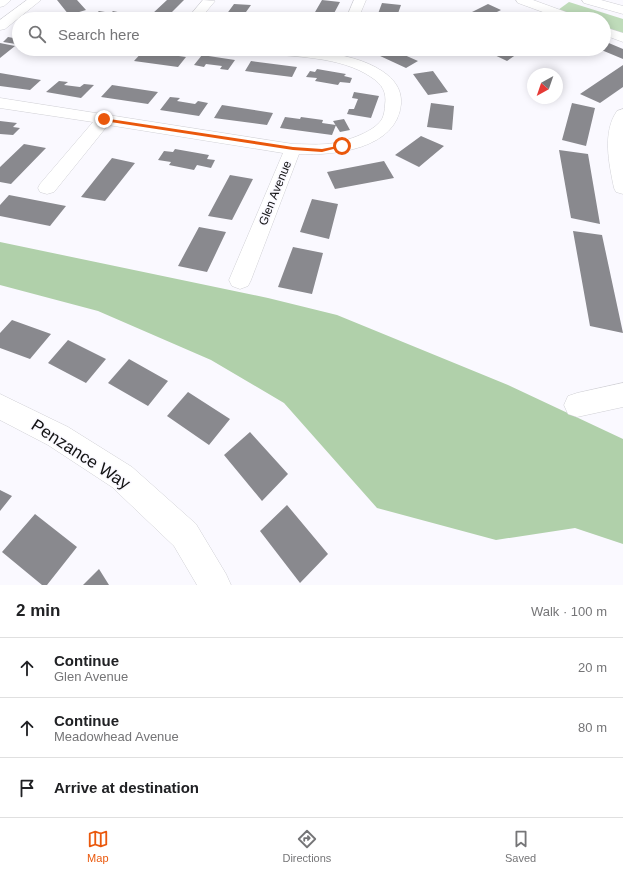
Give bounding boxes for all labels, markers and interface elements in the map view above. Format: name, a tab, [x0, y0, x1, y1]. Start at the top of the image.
search box	[12, 12, 611, 56]
icon: search	[26, 23, 48, 45]
text: Search here	[58, 26, 140, 43]
north arrow	[527, 68, 563, 104]
route end	[95, 110, 113, 128]
route start	[333, 137, 351, 155]
street label: Glen Avenue	[256, 158, 294, 227]
street label: Penzance Way	[28, 415, 134, 494]
text: 2 min	[16, 601, 60, 620]
text: Walk · 100 m	[531, 604, 607, 619]
text: Continue	[54, 652, 119, 669]
icon: ahead	[16, 657, 38, 679]
text: 20 m	[578, 660, 607, 675]
text: Glen Avenue	[54, 669, 128, 684]
text: Continue	[54, 712, 119, 729]
icon: ahead	[16, 717, 38, 739]
text: 80 m	[578, 720, 607, 735]
text: Meadowhead Avenue	[54, 729, 179, 744]
icon: arrive	[16, 777, 38, 799]
text: Arrive at destination	[54, 779, 199, 796]
tab: Map	[87, 828, 109, 864]
tab: Directions	[282, 828, 331, 864]
tab: Saved	[505, 828, 536, 864]

